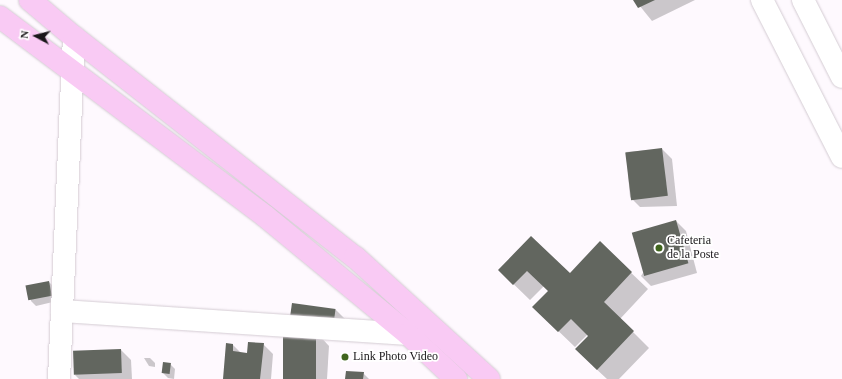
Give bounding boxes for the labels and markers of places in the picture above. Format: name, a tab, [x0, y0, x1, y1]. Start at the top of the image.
place label: Cafeteria de la Poste	[667, 234, 719, 262]
marker: Cafeteria de la Poste	[654, 243, 664, 253]
place label: Link Photo Video	[353, 350, 438, 364]
marker: Link Photo Video	[340, 352, 350, 362]

